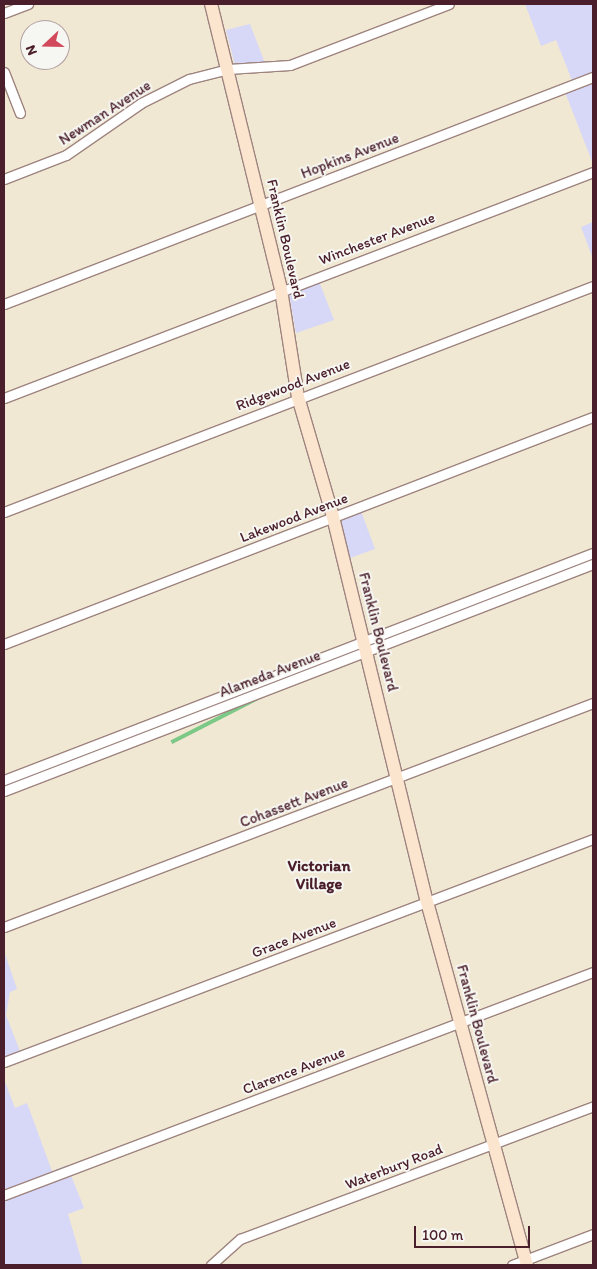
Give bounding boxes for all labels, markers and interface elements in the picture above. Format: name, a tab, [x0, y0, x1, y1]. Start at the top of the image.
north arrow	[20, 20, 70, 70]
text: N	[22, 43, 41, 58]
street label: Newman Avenue	[56, 77, 154, 149]
street label: Hopkins Avenue	[299, 129, 401, 183]
street label: Franklin Boulevard	[262, 177, 308, 301]
street label: Winchester Avenue	[316, 209, 438, 269]
street label: Ridgewood Avenue	[234, 355, 352, 415]
street label: Lakewood Avenue	[237, 489, 351, 547]
street label: Franklin Boulevard	[354, 570, 402, 694]
street label: Alameda Avenue	[217, 646, 323, 702]
street label: Cohassett Avenue	[237, 774, 351, 832]
district label: Victorian Village	[288, 856, 350, 894]
street label: Grace Avenue	[250, 914, 338, 962]
street label: Franklin Boulevard	[452, 962, 502, 1086]
street label: Clarence Avenue	[241, 1043, 347, 1099]
street label: Waterbury Road	[343, 1140, 445, 1194]
scale bar	[417, 1216, 533, 1248]
text: 100 m	[422, 1226, 463, 1244]

